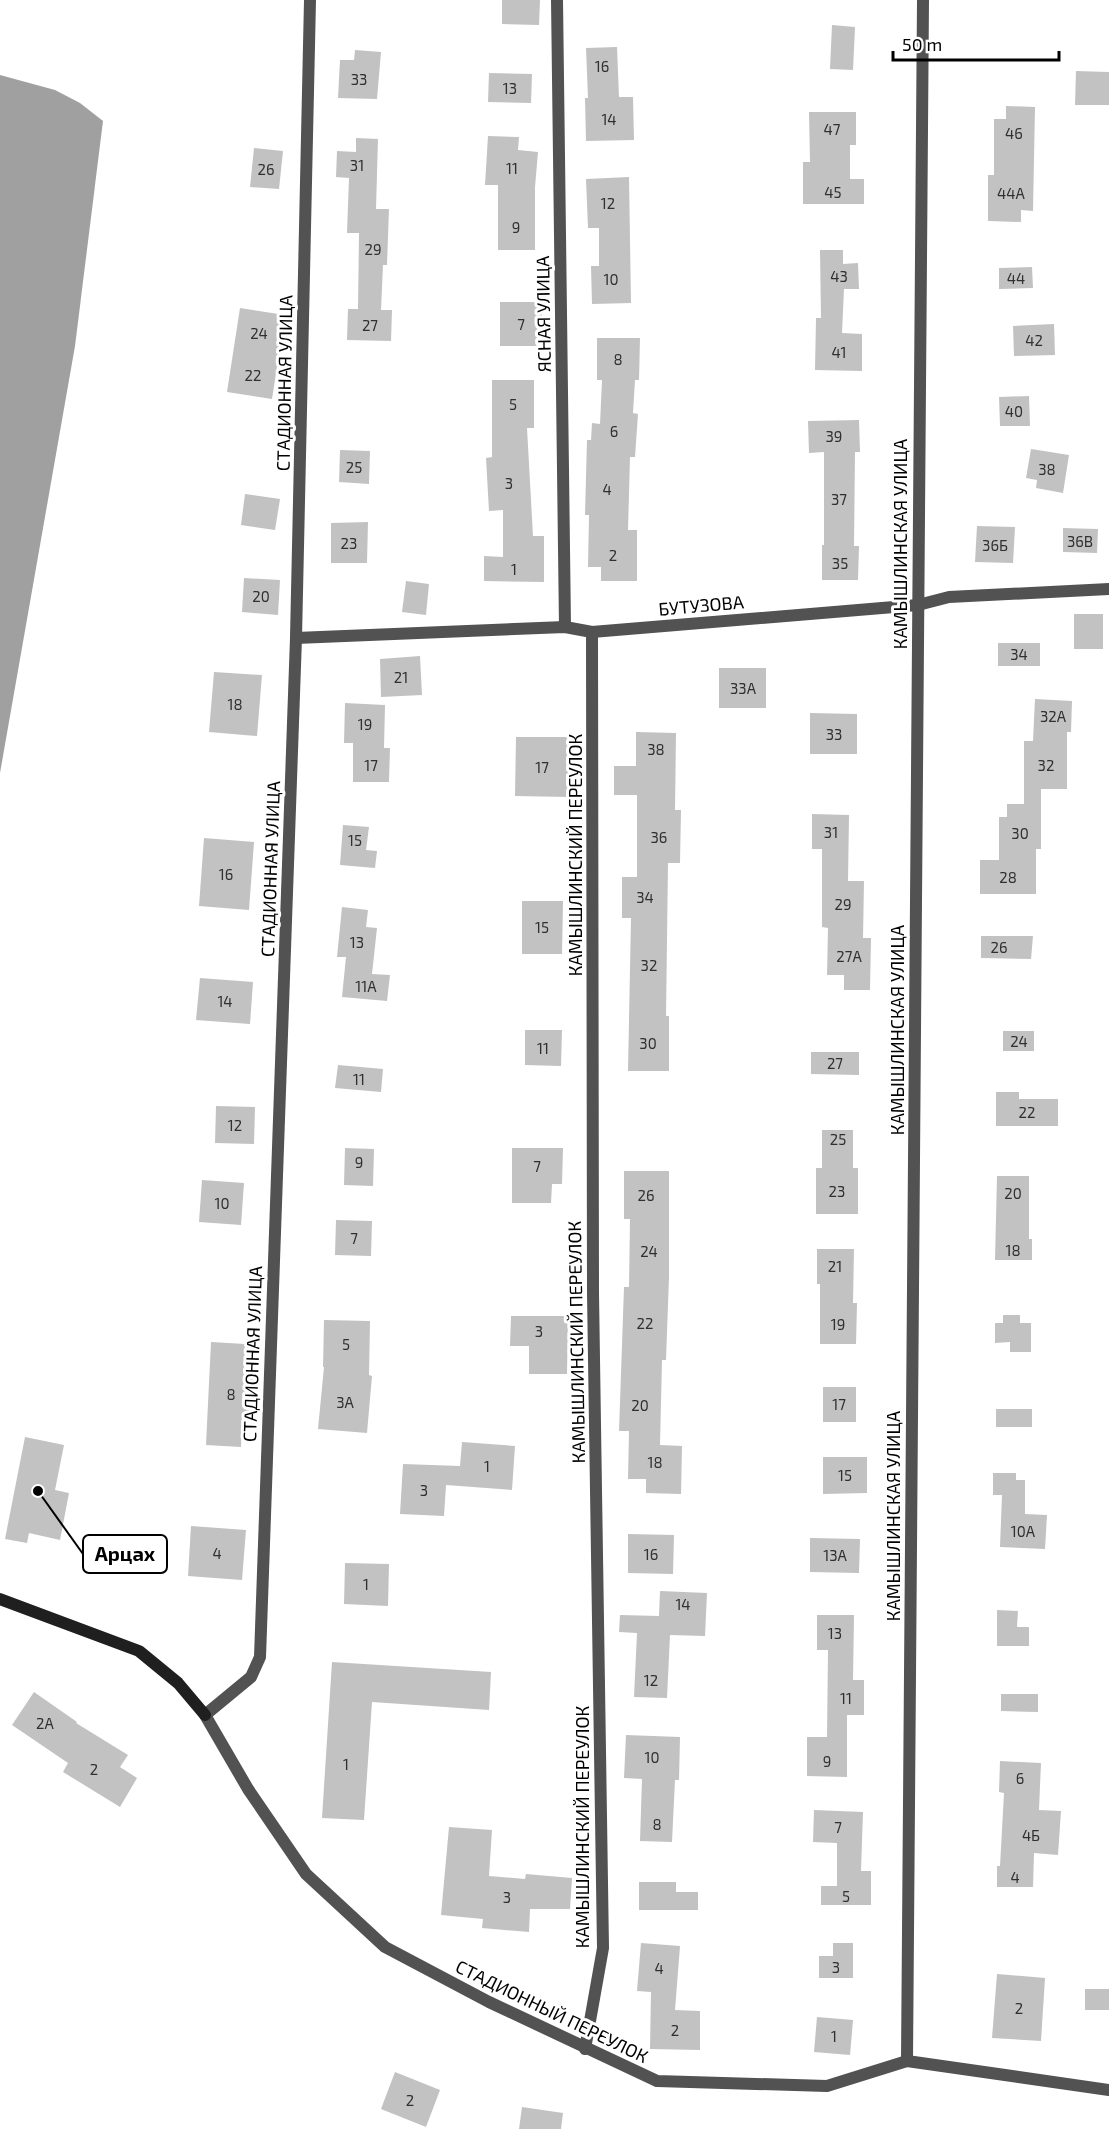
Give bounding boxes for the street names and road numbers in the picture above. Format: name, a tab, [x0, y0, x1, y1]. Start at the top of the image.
street label: ЯСНАЯ УЛИЦА	[531, 255, 555, 373]
street label: СТАДИОННАЯ УЛИЦА	[271, 294, 297, 471]
street label: КАМЫШЛИНСКАЯ УЛИЦА	[889, 438, 911, 649]
street label: БУТУЗОВА	[657, 590, 745, 620]
street label: КАМЫШЛИНСКИЙ ПЕРЕУЛОК	[564, 734, 586, 976]
street label: СТАДИОННАЯ УЛИЦА	[256, 780, 284, 957]
street label: КАМЫШЛИНСКАЯ УЛИЦА	[886, 924, 908, 1135]
street label: КАМЫШЛИНСКИЙ ПЕРЕУЛОК	[563, 1220, 589, 1463]
street label: СТАДИОННАЯ УЛИЦА	[238, 1265, 266, 1442]
street label: КАМЫШЛИНСКАЯ УЛИЦА	[882, 1410, 904, 1621]
street label: КАМЫШЛИНСКИЙ ПЕРЕУЛОК	[571, 1706, 593, 1948]
street label: СТАДИОННЫЙ ПЕРЕУЛОК	[452, 1955, 652, 2067]

